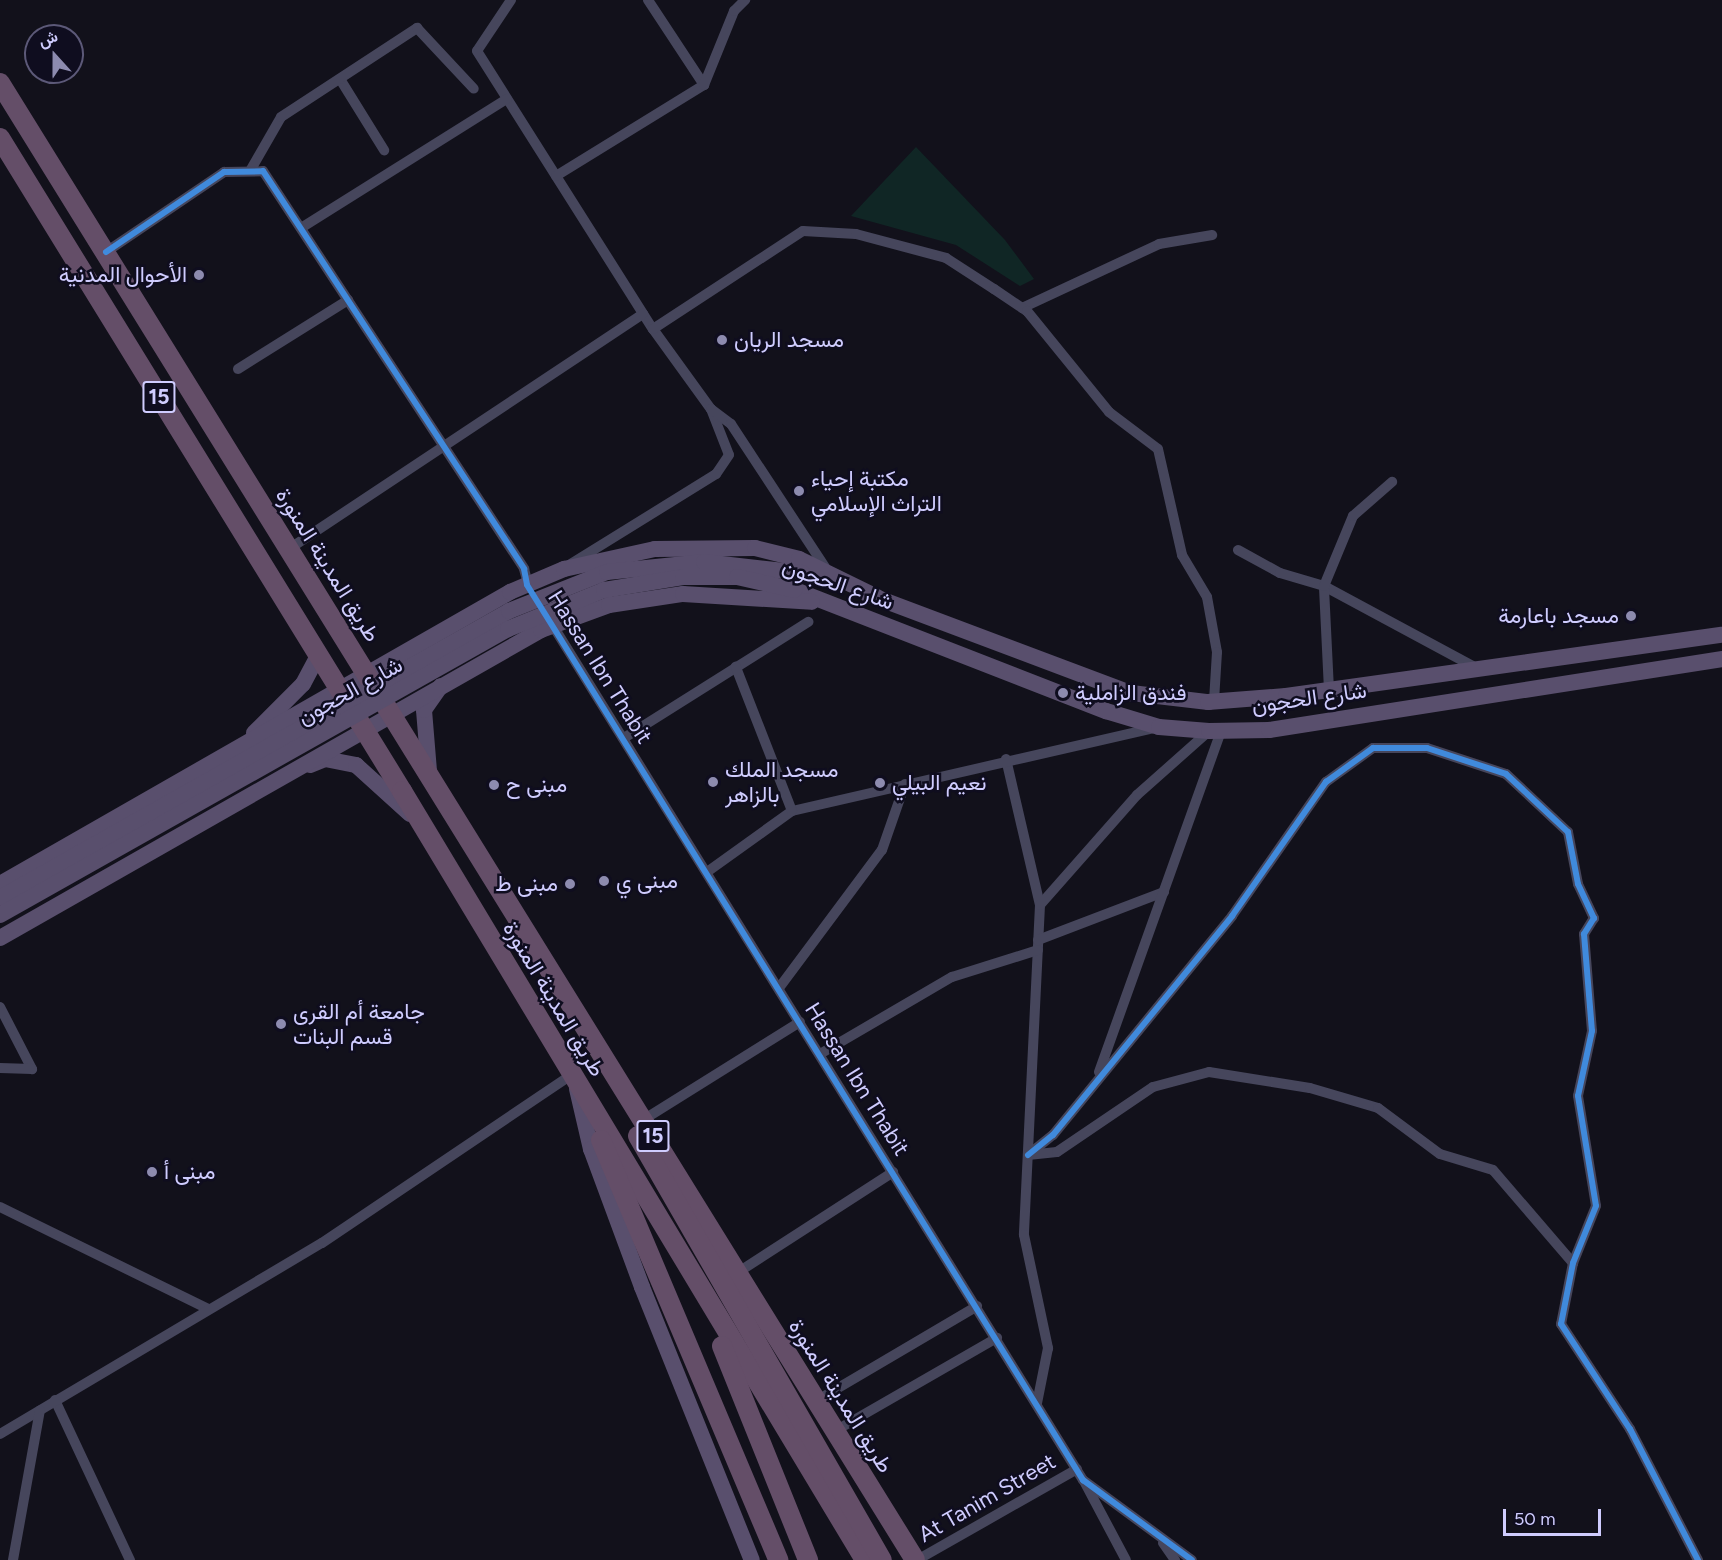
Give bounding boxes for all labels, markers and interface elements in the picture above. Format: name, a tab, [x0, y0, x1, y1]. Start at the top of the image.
north arrow	[24, 24, 84, 84]
text: ش	[36, 26, 60, 51]
place label: الأحوال المدنية	[59, 262, 187, 288]
marker: الأحوال المدنية	[192, 268, 206, 282]
place label: مسجد الريان	[734, 327, 844, 353]
marker: مسجد الريان	[715, 333, 729, 347]
road number: 15	[141, 379, 177, 415]
place label: مكتبة إحياء التراث الإسلامي	[811, 465, 942, 516]
street label: طريق المدينة المنورة	[270, 483, 386, 647]
marker: مكتبة إحياء التراث الإسلامي	[792, 484, 806, 498]
street label: شارع الحجون	[779, 553, 897, 615]
street label: Hassan Ibn Thabit	[542, 586, 658, 748]
place label: مسجد باعارمة	[1498, 603, 1619, 629]
marker: مسجد باعارمة	[1624, 609, 1638, 623]
street label: شارع الحجون	[293, 651, 407, 731]
street label: شارع الحجون	[1250, 677, 1368, 719]
place label: فندق الزاملية	[1075, 680, 1186, 706]
marker: فندق الزاملية	[1056, 686, 1070, 700]
place label: مسجد الملك بالزاهر	[725, 756, 838, 807]
place label: نعيم البيلي	[892, 770, 987, 796]
place label: مبنى ح	[506, 772, 567, 798]
marker: مسجد الملك بالزاهر	[706, 775, 720, 789]
marker: نعيم البيلي	[873, 776, 887, 790]
marker: مبنى ح	[487, 778, 501, 792]
place label: مبنى ي	[616, 868, 678, 894]
place label: مبنى ط	[495, 871, 558, 897]
marker: مبنى ي	[597, 874, 611, 888]
marker: مبنى ط	[563, 877, 577, 891]
street label: طريق المدينة المنورة	[497, 917, 611, 1081]
place label: جامعة أم القرى قسم البنات	[293, 998, 425, 1050]
street label: Hassan Ibn Thabit	[799, 998, 915, 1160]
marker: جامعة أم القرى قسم البنات	[274, 1017, 288, 1031]
road number: 15	[635, 1118, 671, 1154]
place label: مبنى أ	[164, 1159, 216, 1185]
marker: مبنى أ	[145, 1165, 159, 1179]
street label: طريق المدينة المنورة	[783, 1314, 899, 1478]
street label: At Tanim Street	[914, 1448, 1060, 1548]
scale bar	[1506, 1497, 1604, 1535]
text: 50 m	[1514, 1508, 1556, 1530]

